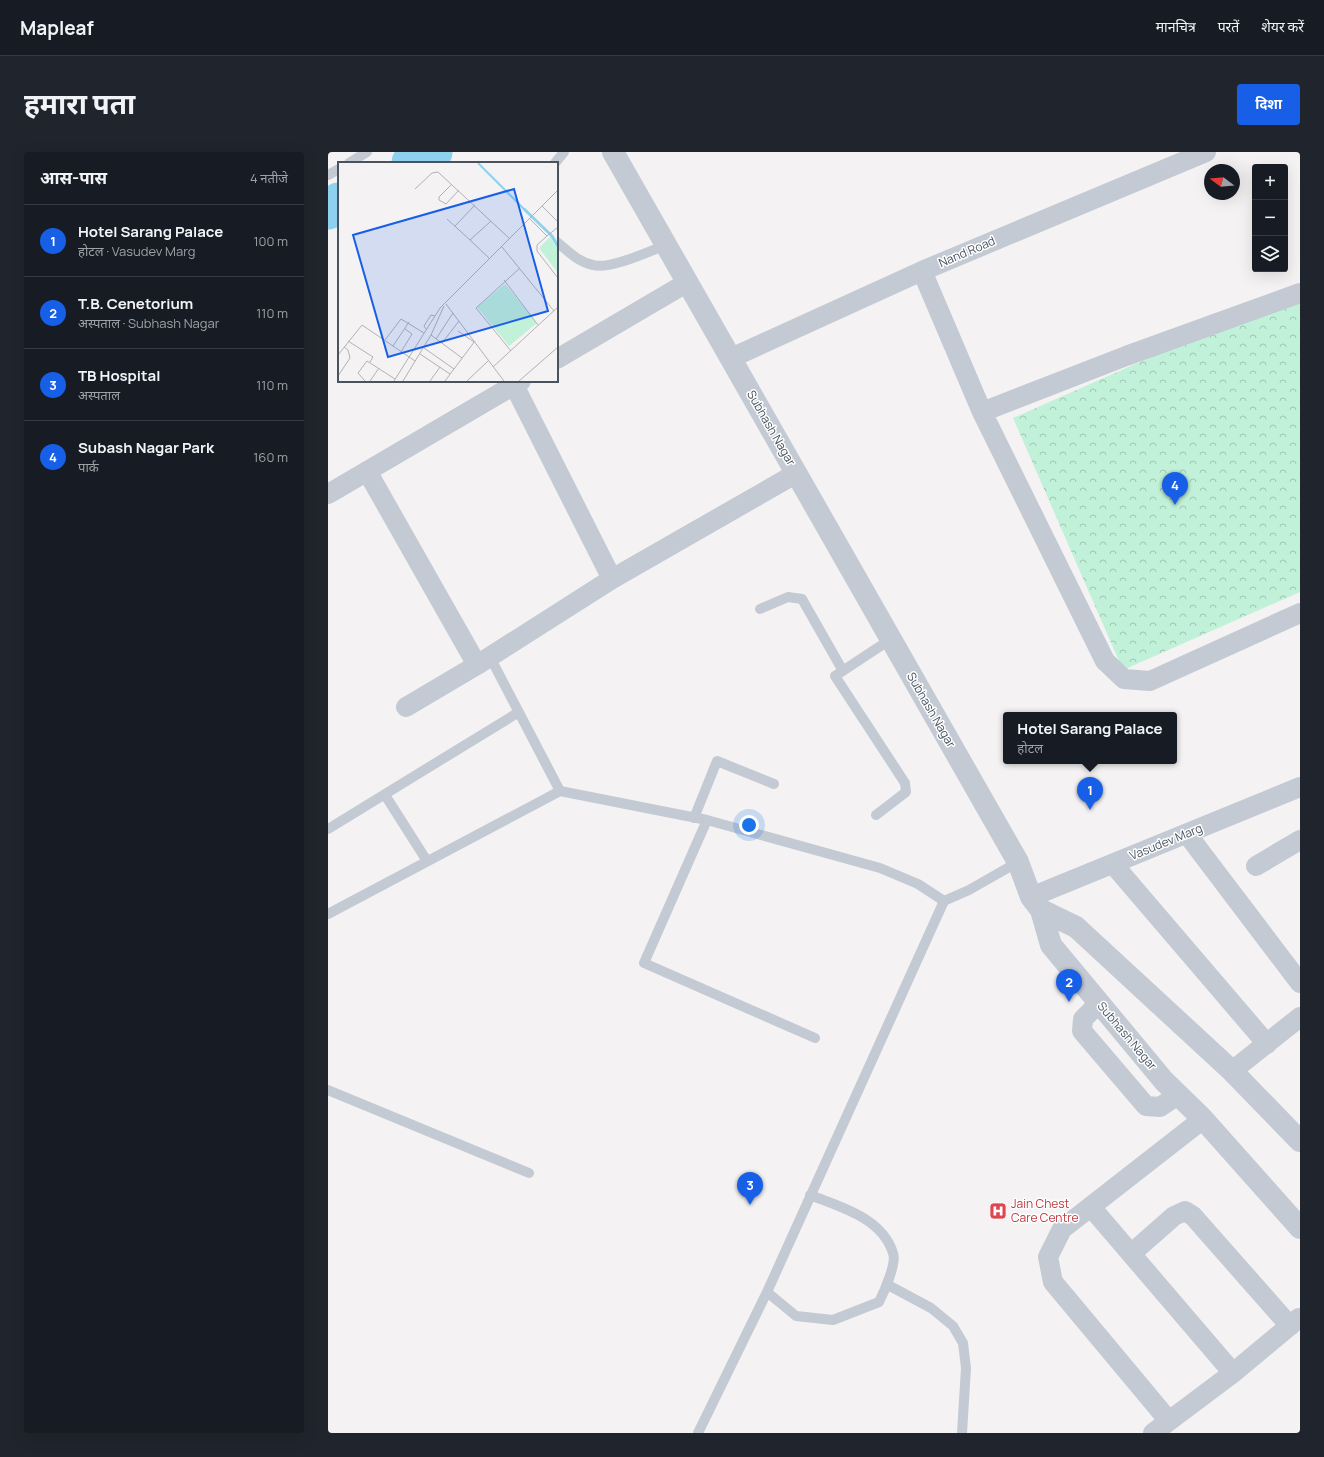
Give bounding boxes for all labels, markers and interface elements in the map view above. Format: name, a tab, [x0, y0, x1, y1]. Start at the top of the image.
text: Mapleaf	[20, 15, 94, 41]
text: मानचित्र	[1156, 17, 1196, 36]
text: परतें	[1218, 17, 1239, 36]
text: शेयर करें	[1261, 17, 1304, 36]
text: हमारा पता	[24, 84, 135, 122]
button: दिशा	[1237, 84, 1300, 125]
inset map	[338, 162, 558, 382]
north arrow	[1204, 164, 1240, 200]
map controls	[1252, 164, 1288, 272]
button: +	[1252, 164, 1288, 200]
text: आस-पास	[40, 166, 107, 189]
text: 4 नतीजे	[250, 169, 288, 187]
button: −	[1252, 200, 1288, 236]
text: Hotel Sarang Palace	[78, 221, 223, 242]
text: 1	[50, 232, 56, 250]
text: 100 m	[253, 232, 288, 250]
street label: Nand Road	[936, 232, 998, 271]
button: layers	[1252, 236, 1288, 272]
text: होटल · Vasudev Marg	[78, 242, 195, 260]
text: T.B. Cenetorium	[78, 293, 193, 314]
text: 2	[49, 304, 57, 322]
text: 110 m	[256, 304, 288, 322]
text: अस्पताल · Subhash Nagar	[78, 314, 219, 332]
text: TB Hospital	[78, 365, 160, 386]
text: 3	[49, 376, 57, 394]
text: 110 m	[256, 376, 288, 394]
text: अस्पताल	[78, 386, 120, 404]
street label: Subhash Nagar	[743, 387, 800, 469]
text: Subash Nagar Park	[78, 437, 214, 458]
text: 4	[49, 448, 57, 466]
text: 160 m	[253, 448, 288, 466]
text: पार्क	[78, 458, 99, 476]
pin: 4	[1162, 472, 1188, 505]
street label: Subhash Nagar	[903, 669, 960, 751]
popup	[1003, 712, 1177, 764]
text: Hotel Sarang Palace	[1017, 718, 1163, 739]
text: होटल	[1017, 739, 1043, 757]
pin: 1	[1077, 777, 1103, 810]
your location	[739, 815, 759, 835]
street label: Vasudev Marg	[1127, 819, 1205, 864]
pin: 2	[1056, 969, 1082, 1002]
street label: Subhash Nagar	[1094, 998, 1161, 1074]
pin: 3	[737, 1172, 763, 1205]
place label: Jain Chest Care Centre	[1011, 1195, 1078, 1226]
hospital icon: Jain Chest Care Centre	[988, 1201, 1008, 1221]

